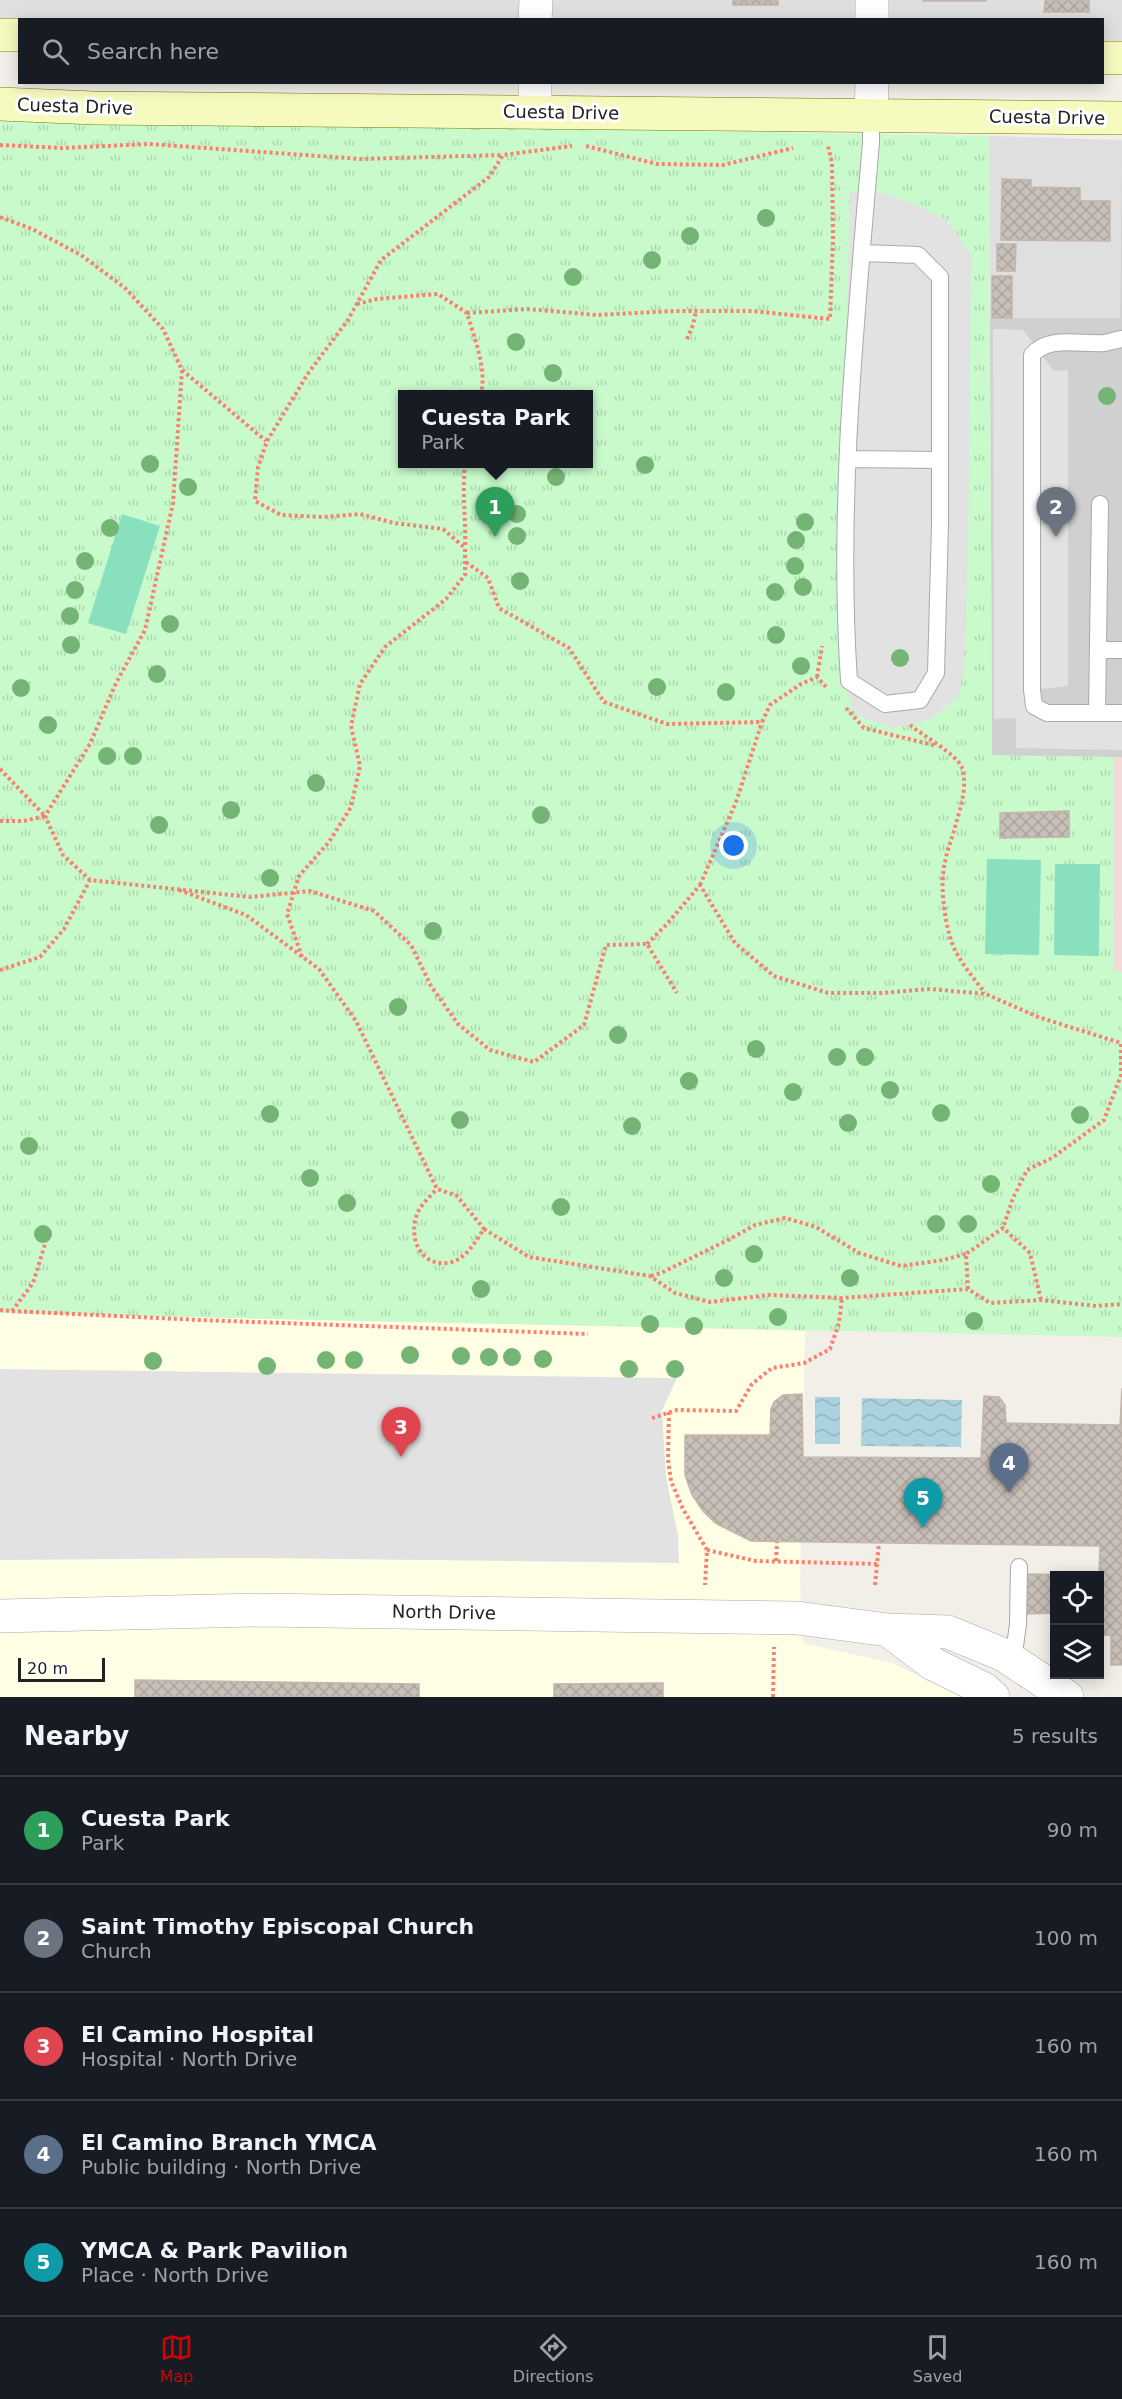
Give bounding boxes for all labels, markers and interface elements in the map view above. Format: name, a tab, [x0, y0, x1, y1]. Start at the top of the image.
search box	[18, 18, 1104, 84]
icon: search	[39, 35, 72, 68]
text: Search here	[87, 39, 219, 64]
street label: Cuesta Drive	[17, 93, 133, 119]
street label: Cuesta Drive	[503, 100, 619, 124]
street label: Cuesta Drive	[989, 105, 1105, 129]
popup	[398, 390, 593, 468]
text: Cuesta Park	[421, 405, 570, 430]
text: Park	[421, 430, 464, 454]
pin: 1	[476, 488, 514, 537]
pin: 2	[1036, 488, 1076, 537]
your location	[719, 831, 748, 860]
pin: 3	[382, 1408, 420, 1457]
pin: 4	[990, 1444, 1028, 1493]
pin: 5	[904, 1478, 942, 1528]
map controls	[1050, 1571, 1104, 1679]
button: locate	[1050, 1571, 1104, 1625]
street label: North Drive	[392, 1601, 496, 1623]
button: layers	[1050, 1625, 1104, 1679]
scale bar	[18, 1655, 105, 1682]
text: 20 m	[27, 1659, 68, 1678]
text: Nearby	[24, 1721, 129, 1751]
text: 5 results	[1012, 1724, 1098, 1748]
text: Cuesta Park	[81, 1806, 230, 1831]
text: 1	[37, 1818, 50, 1842]
text: 90 m	[1047, 1818, 1098, 1842]
text: Park	[81, 1831, 124, 1855]
text: Saint Timothy Episcopal Church	[81, 1914, 474, 1939]
text: 2	[37, 1926, 50, 1950]
text: 100 m	[1034, 1926, 1098, 1950]
text: Church	[81, 1939, 152, 1963]
text: El Camino Hospital	[81, 2022, 314, 2047]
text: 3	[37, 2034, 50, 2058]
text: 160 m	[1034, 2034, 1098, 2058]
text: Hospital · North Drive	[81, 2047, 297, 2071]
text: El Camino Branch YMCA	[81, 2130, 377, 2155]
text: 4	[37, 2142, 50, 2166]
text: 160 m	[1034, 2142, 1098, 2166]
text: Public building · North Drive	[81, 2155, 361, 2179]
text: YMCA & Park Pavilion	[81, 2238, 348, 2263]
text: 5	[37, 2250, 50, 2274]
text: 160 m	[1034, 2250, 1098, 2274]
text: Place · North Drive	[81, 2263, 269, 2287]
tab: Map	[160, 2331, 193, 2386]
tab: Directions	[513, 2331, 593, 2386]
tab: Saved	[913, 2331, 962, 2386]

